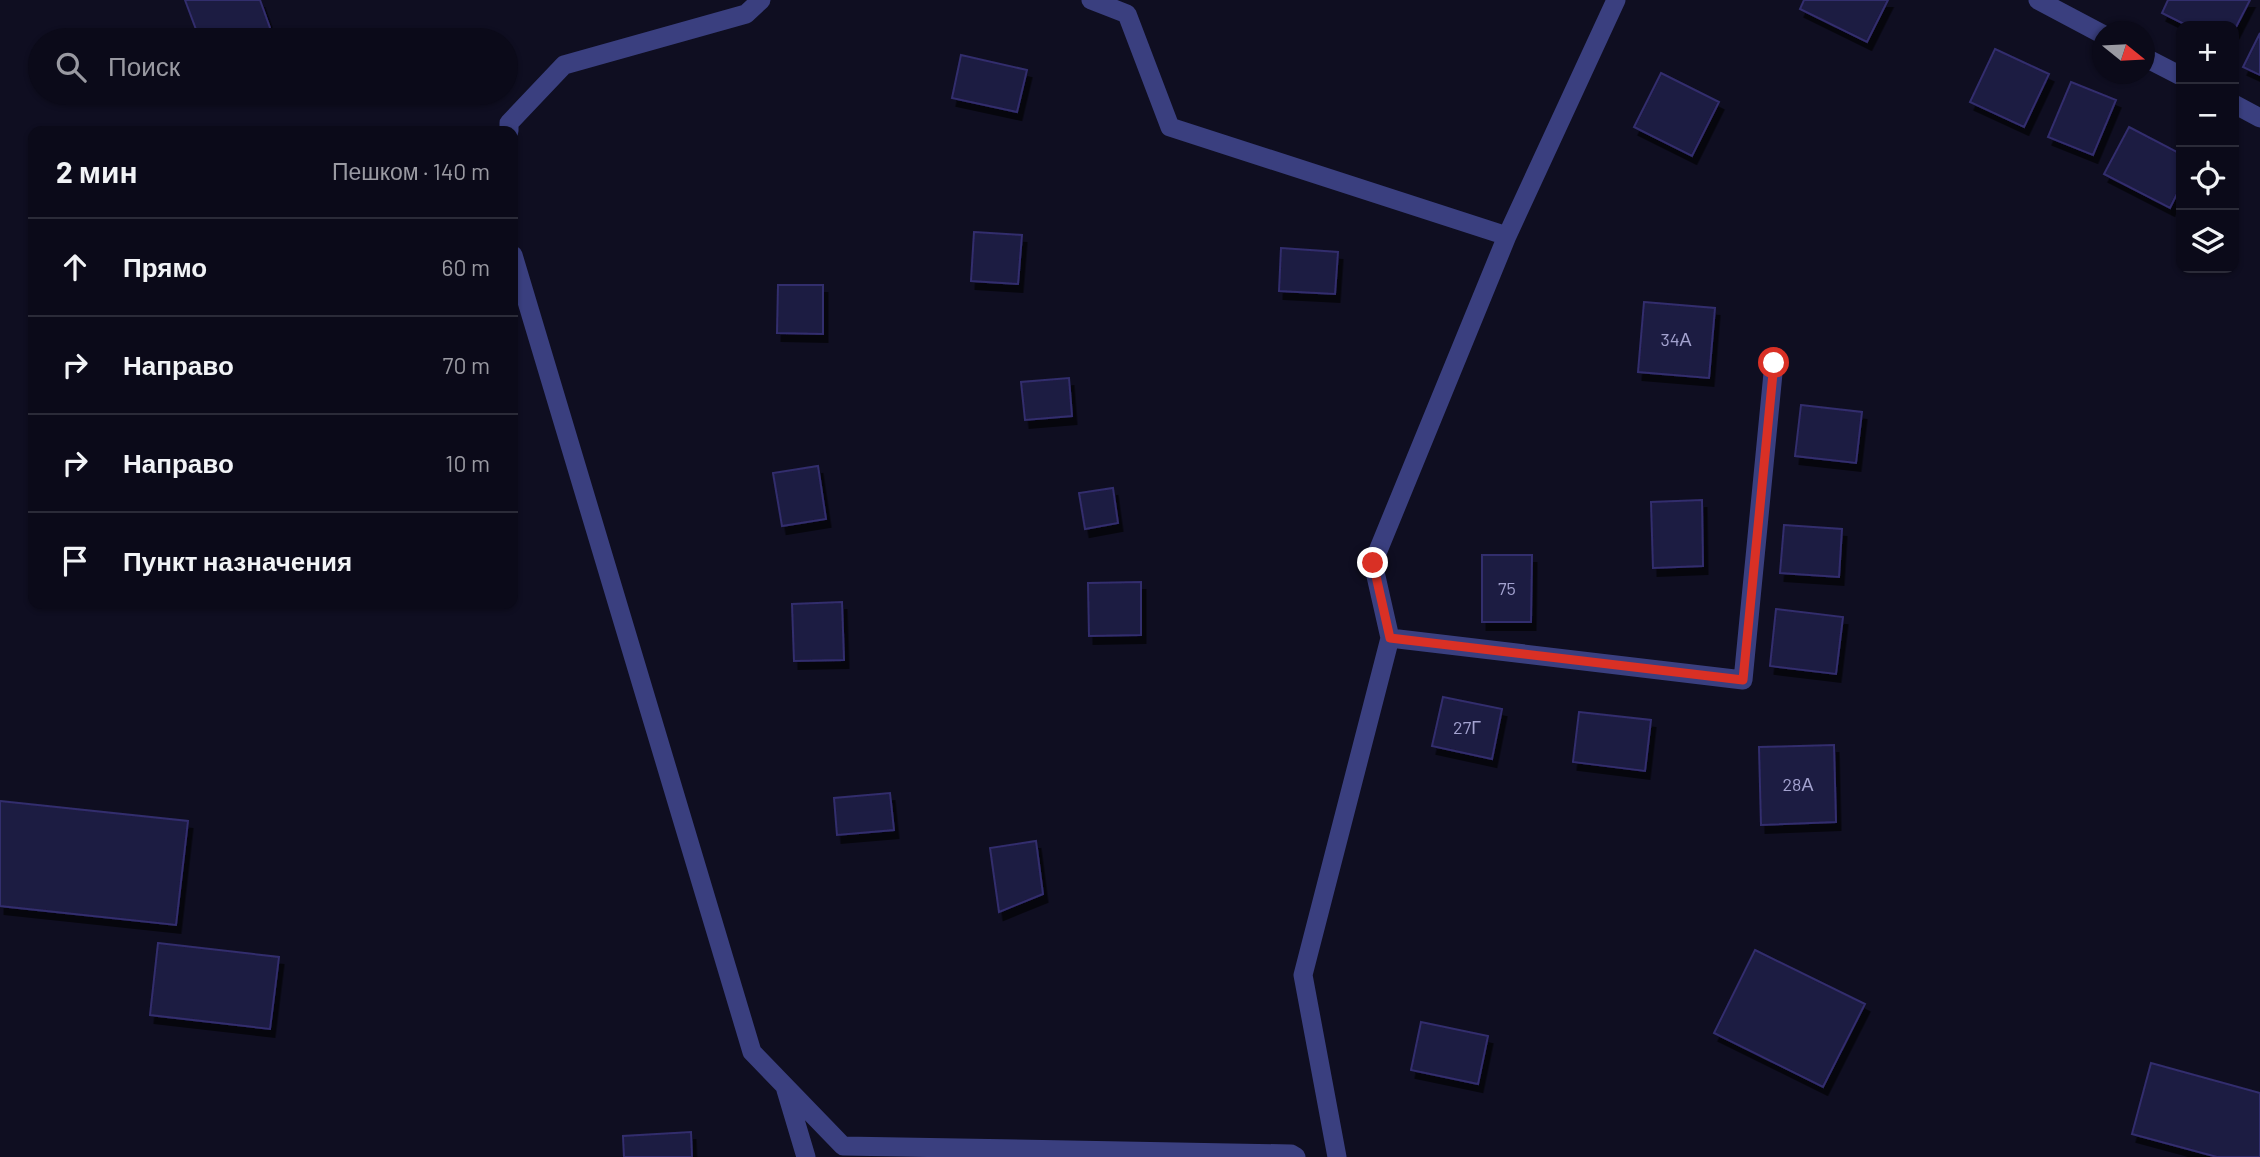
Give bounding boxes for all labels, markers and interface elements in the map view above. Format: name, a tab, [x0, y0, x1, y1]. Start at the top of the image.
north arrow	[2092, 21, 2155, 84]
map controls	[2176, 21, 2239, 273]
button: +	[2176, 21, 2239, 84]
search box	[28, 28, 518, 105]
icon: search	[52, 48, 90, 86]
text: Поиск	[108, 50, 180, 81]
button: −	[2176, 84, 2239, 147]
button: locate	[2176, 147, 2239, 210]
text: 2 мин	[56, 153, 138, 189]
text: Пешком · 140 m	[332, 157, 490, 185]
button: layers	[2176, 210, 2239, 273]
icon: ahead	[56, 248, 94, 286]
text: Прямо	[123, 251, 207, 282]
text: 60 m	[442, 253, 490, 281]
house number: 34А	[1660, 328, 1692, 350]
icon: right	[56, 346, 94, 384]
route start	[1758, 347, 1789, 378]
text: Направо	[123, 349, 234, 380]
text: 70 m	[443, 351, 490, 379]
icon: right	[56, 444, 94, 482]
text: Направо	[123, 447, 234, 478]
text: 10 m	[445, 449, 490, 477]
icon: arrive	[56, 542, 94, 580]
text: Пункт назначения	[123, 545, 352, 576]
route end	[1357, 547, 1388, 578]
house number: 75	[1498, 577, 1516, 599]
house number: 27Г	[1453, 716, 1481, 738]
house number: 28А	[1782, 773, 1814, 795]

